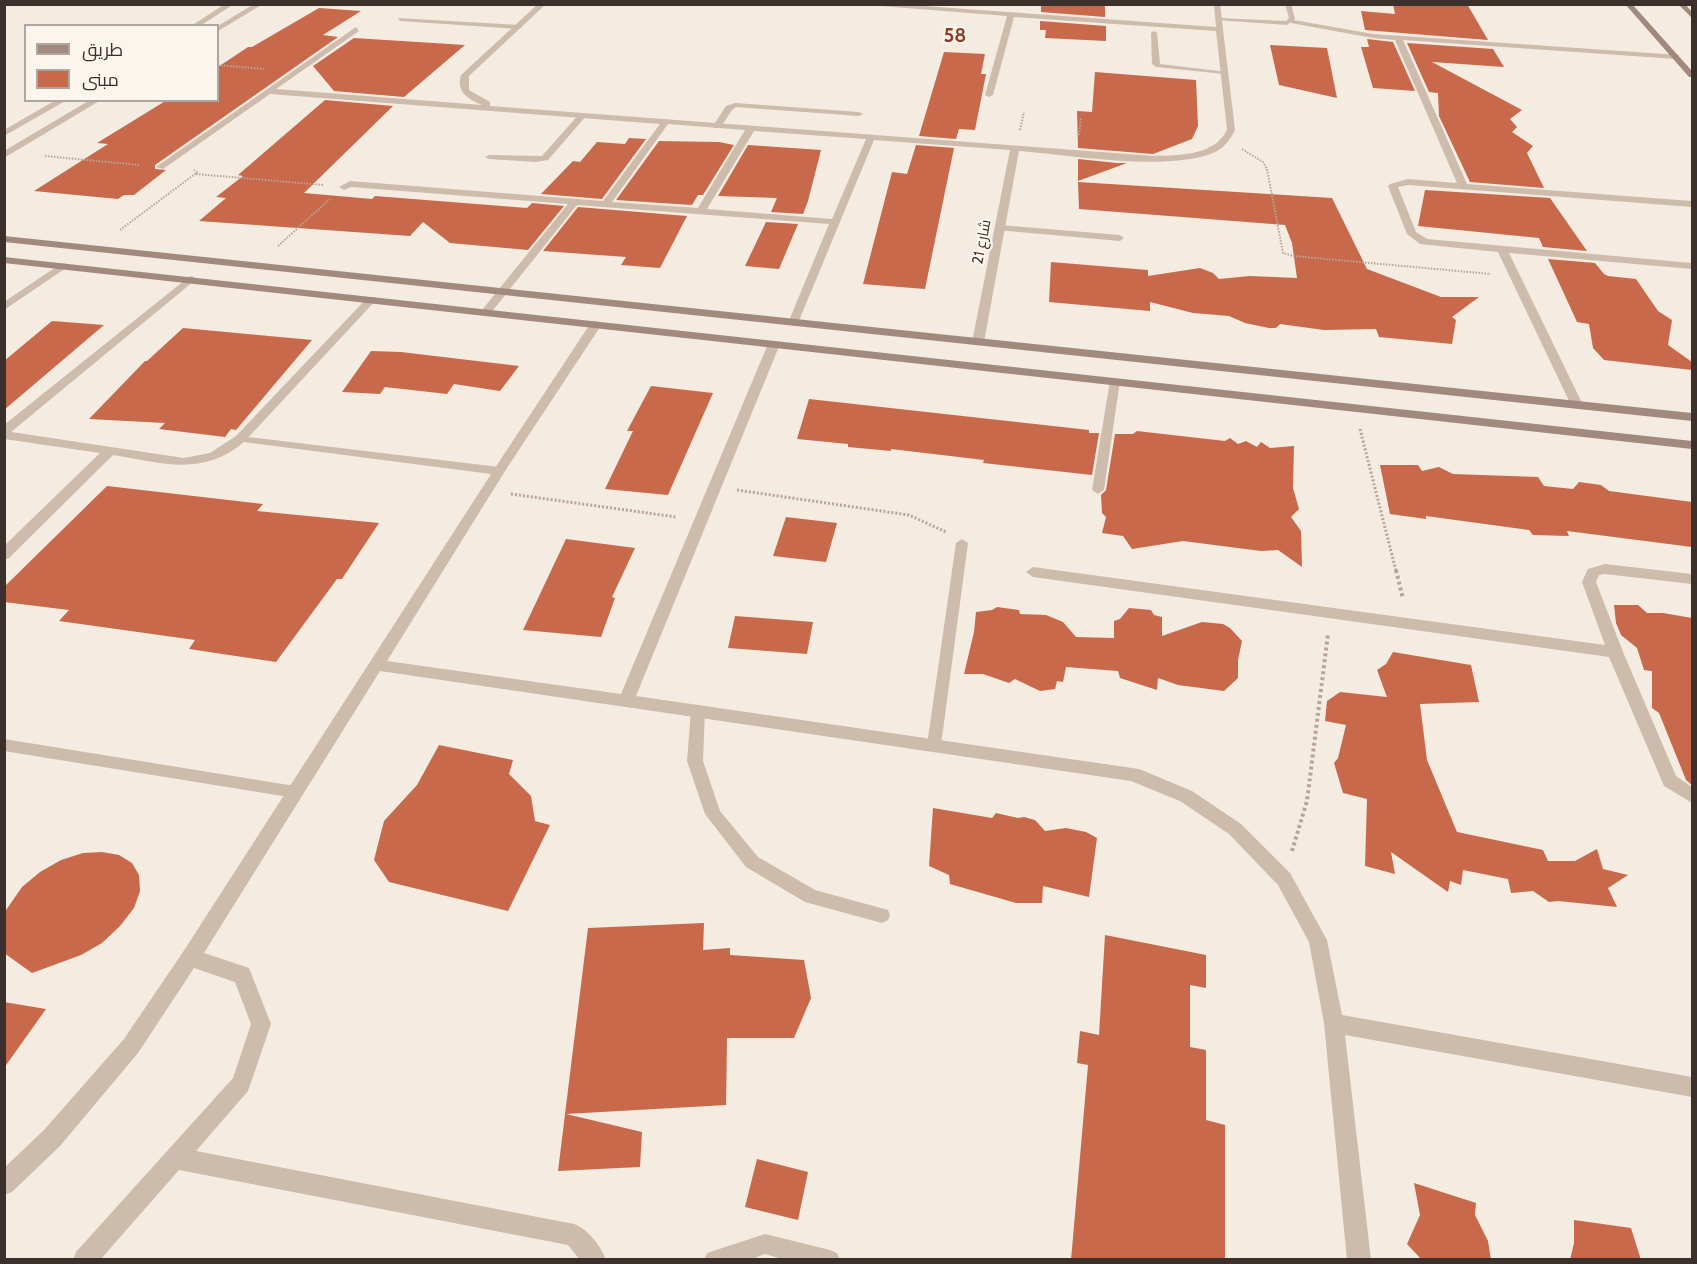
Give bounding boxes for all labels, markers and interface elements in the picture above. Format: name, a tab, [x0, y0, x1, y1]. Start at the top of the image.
legend	[24, 24, 219, 102]
district label: 58	[944, 24, 966, 48]
text: طريق	[82, 39, 123, 61]
text: مبنى	[82, 69, 119, 91]
street label: شارع 21	[969, 218, 995, 266]

